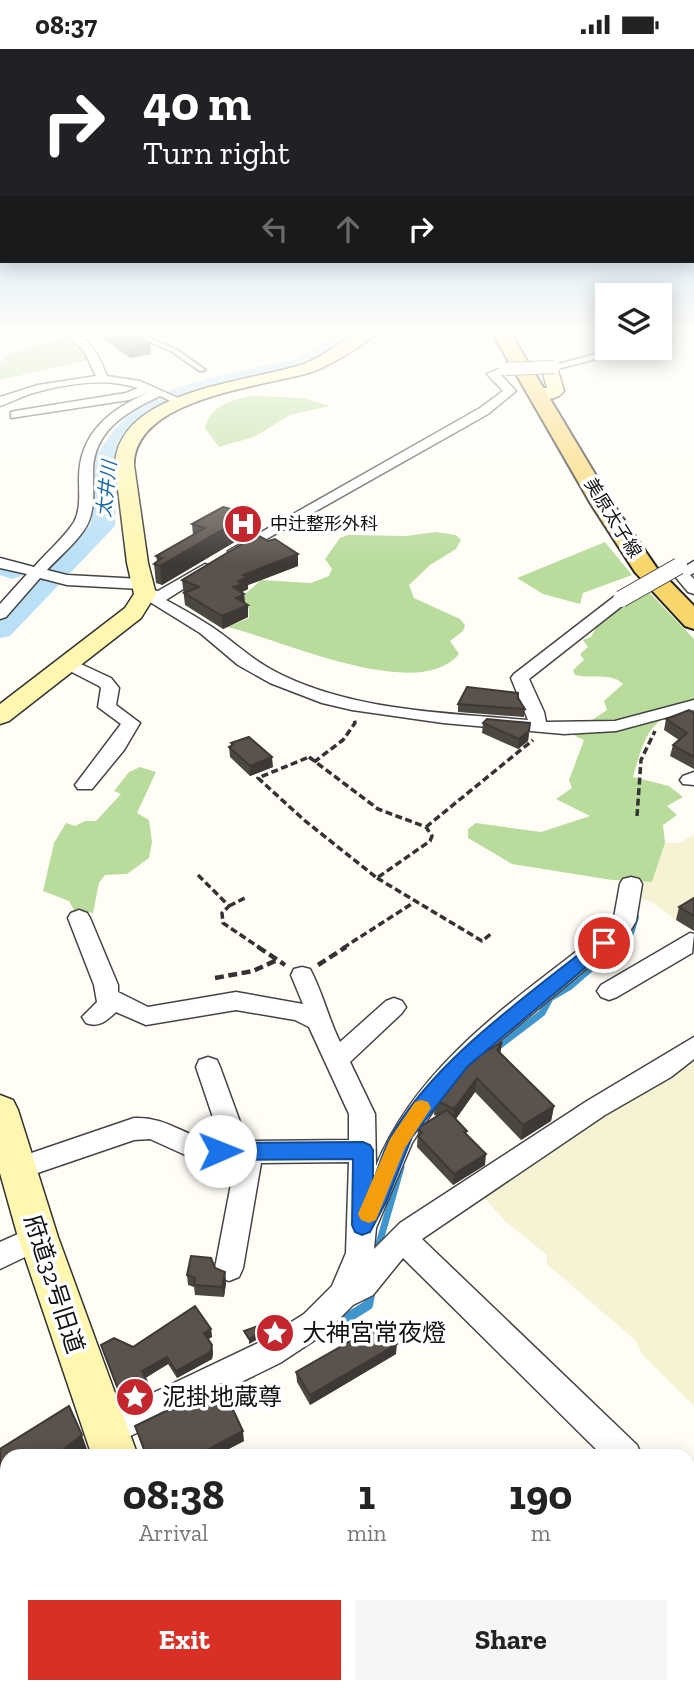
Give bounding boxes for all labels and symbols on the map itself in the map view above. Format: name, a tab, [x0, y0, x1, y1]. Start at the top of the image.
water label: 太井川	[92, 458, 121, 519]
street label: 美原太子線	[580, 474, 646, 562]
hospital icon: 中辻整形外科	[222, 503, 264, 545]
place label: 中辻整形外科	[270, 513, 378, 535]
pin	[574, 913, 634, 973]
position arrow	[183, 1114, 257, 1188]
street label: 府道32号旧道	[18, 1211, 91, 1357]
place icon: 大神宮常夜燈	[254, 1312, 296, 1354]
place label: 大神宮常夜燈	[302, 1318, 446, 1347]
place icon: 泥掛地蔵尊	[114, 1376, 156, 1418]
place label: 泥掛地蔵尊	[162, 1382, 282, 1411]

